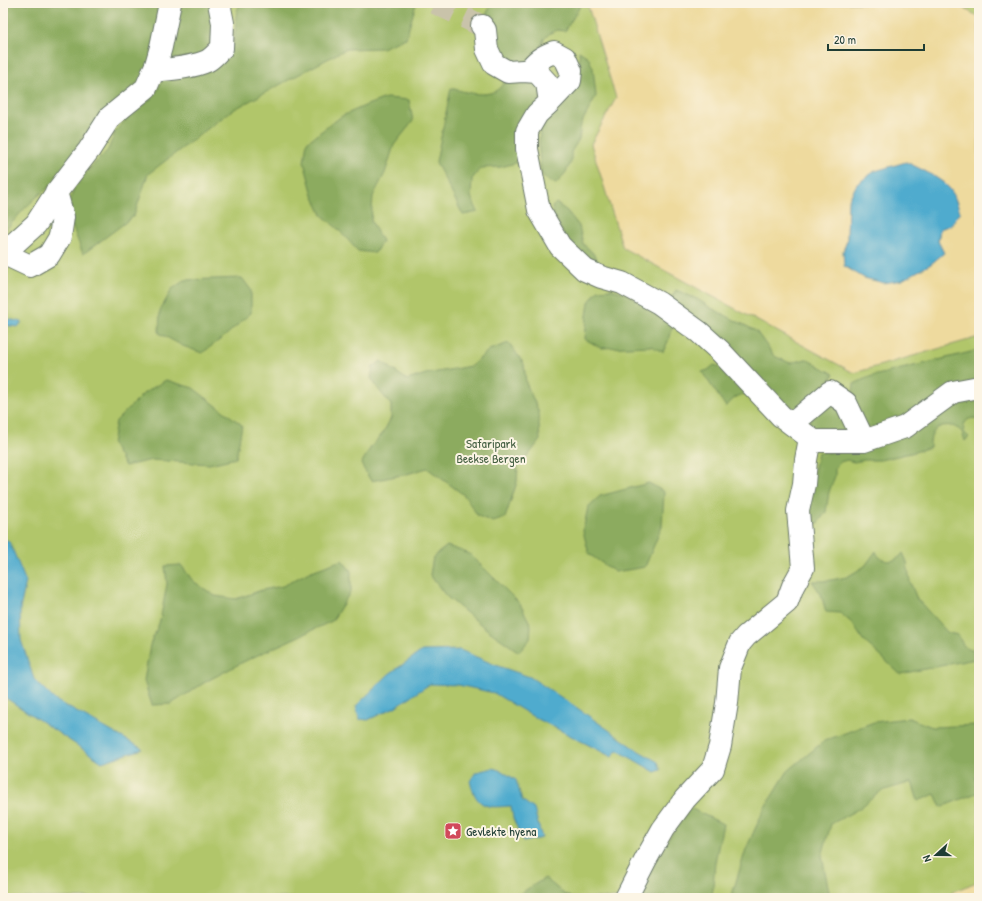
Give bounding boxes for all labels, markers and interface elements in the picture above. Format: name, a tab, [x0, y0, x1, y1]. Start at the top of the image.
scale bar	[828, 26, 924, 52]
text: 20 m	[834, 31, 856, 48]
park label: Safaripark Beekse Bergen	[456, 434, 526, 467]
place icon: Gevlekte hyena	[443, 821, 463, 841]
place label: Gevlekte hyena	[466, 822, 536, 840]
north arrow	[916, 835, 956, 875]
text: N	[919, 853, 934, 864]

